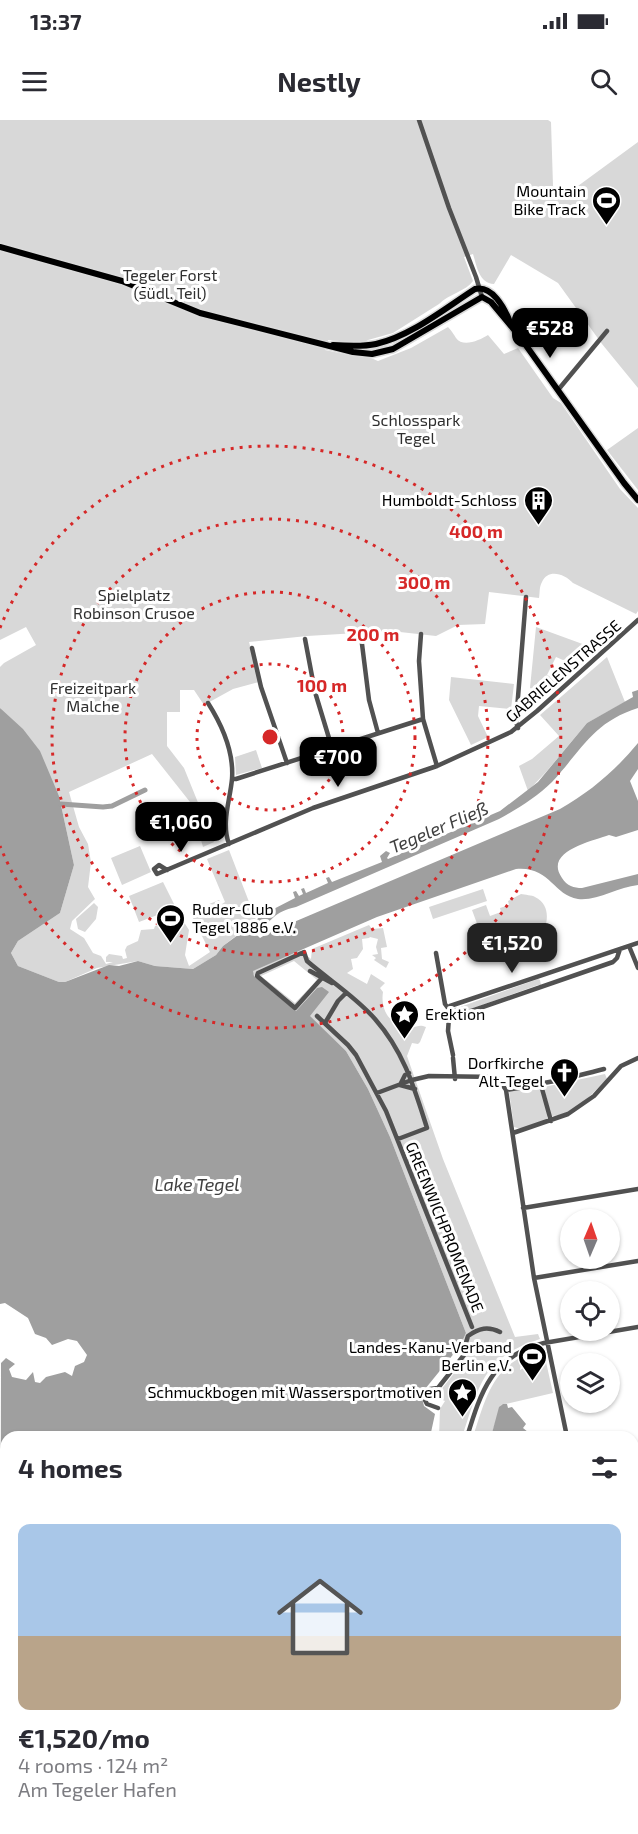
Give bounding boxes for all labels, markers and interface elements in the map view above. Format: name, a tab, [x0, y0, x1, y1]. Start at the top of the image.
text: 13:37	[30, 8, 82, 34]
icon: menu	[18, 65, 51, 98]
text: Nestly	[277, 65, 361, 97]
icon: search	[587, 65, 620, 98]
place label: Mountain Bike Track	[513, 181, 586, 218]
sports icon: Mountain Bike Track	[591, 184, 623, 226]
park label: Tegeler Forst (südl. Teil)	[123, 265, 217, 302]
pin: €528	[514, 308, 586, 359]
text: €528	[526, 315, 574, 339]
park label: Schlosspark Tegel	[372, 410, 460, 447]
building icon: Humboldt-Schloss	[522, 484, 554, 526]
place label: Humboldt-Schloss	[382, 490, 517, 509]
text: 400 m	[449, 520, 503, 542]
text: 300 m	[398, 571, 450, 593]
park label: Spielplatz Robinson Crusoe	[73, 585, 195, 622]
street label: GABRIELENSTRASSE	[501, 615, 624, 726]
text: 200 m	[347, 623, 399, 645]
text: 100 m	[297, 674, 347, 696]
park label: Freizeitpark Malche	[50, 678, 136, 715]
centre of rings	[260, 727, 280, 747]
pin: €700	[302, 737, 374, 788]
text: €700	[314, 744, 362, 768]
water label: Tegeler Fließ	[386, 796, 491, 858]
pin: €1,060	[132, 802, 230, 853]
text: €1,060	[149, 809, 213, 833]
place label: Ruder-Club Tegel 1886 e.V.	[192, 899, 296, 936]
sports icon: Ruder-Club Tegel 1886 e.V.	[155, 902, 187, 944]
pin: €1,520	[463, 923, 561, 974]
text: €1,520	[481, 930, 543, 954]
place icon: Erektion	[388, 998, 420, 1040]
place label: Erektion	[425, 1004, 485, 1023]
place label: Dorfkirche Alt-Tegel	[468, 1053, 544, 1090]
church icon: Dorfkirche Alt-Tegel	[549, 1056, 581, 1098]
street label: GREENWICHPROMENADE	[403, 1139, 488, 1315]
water label: Lake Tegel	[154, 1173, 240, 1195]
north arrow	[560, 1209, 620, 1269]
map controls	[560, 1209, 620, 1413]
button: locate	[560, 1281, 620, 1341]
place label: Landes-Kanu-Verband Berlin e.V.	[349, 1337, 512, 1374]
sports icon: Landes-Kanu-Verband Berlin e.V.	[517, 1340, 549, 1382]
button: layers	[560, 1353, 620, 1413]
place icon: Schmuckbogen mit Wassersportmotiven	[447, 1376, 479, 1418]
place label: Schmuckbogen mit Wassersportmotiven	[147, 1382, 442, 1401]
icon: filters	[588, 1451, 621, 1484]
text: 4 homes	[18, 1452, 123, 1483]
icon: home	[266, 1563, 374, 1671]
text: €1,520/mo	[18, 1722, 150, 1753]
text: 4 rooms · 124 m²	[18, 1753, 168, 1777]
text: Am Tegeler Hafen	[18, 1777, 177, 1801]

